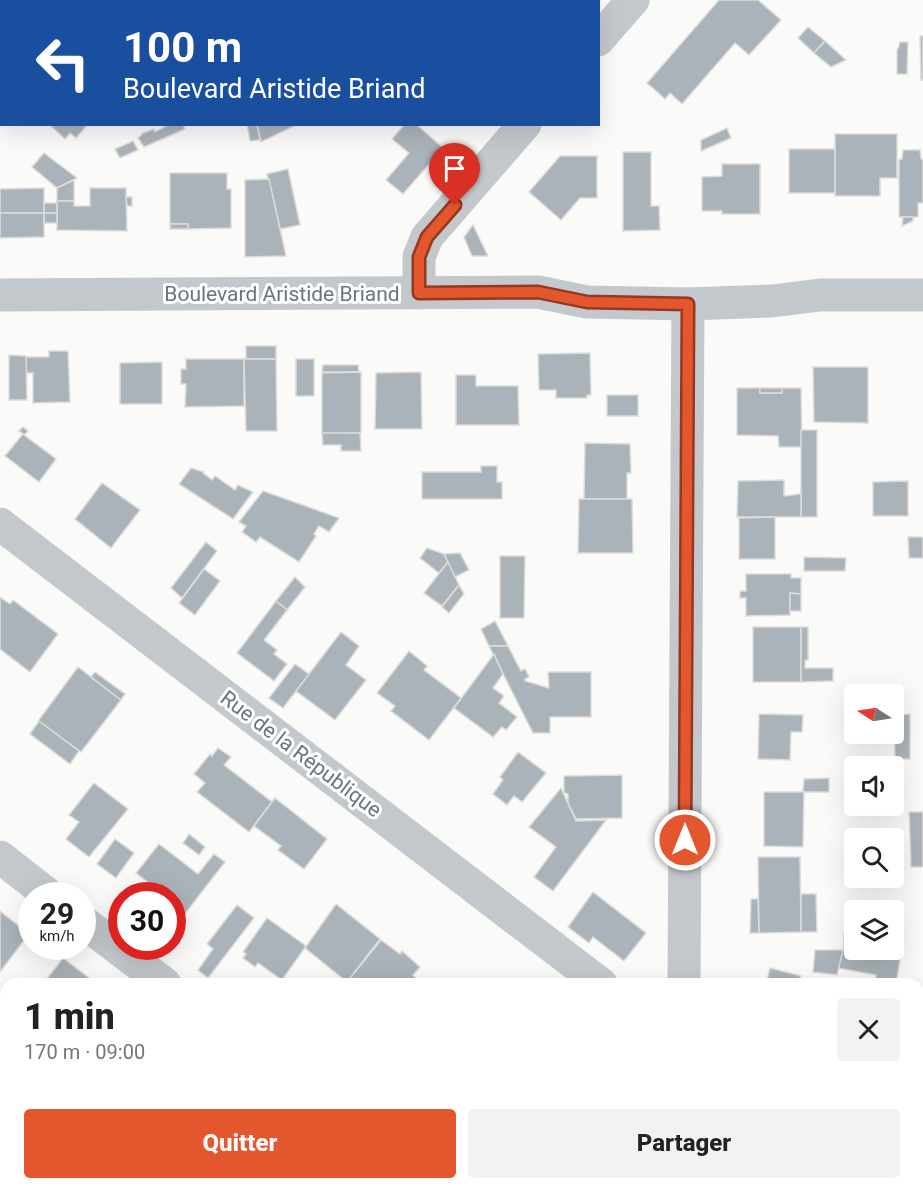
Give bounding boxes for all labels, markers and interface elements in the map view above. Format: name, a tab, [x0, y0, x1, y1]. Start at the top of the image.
text: 100 m	[123, 23, 242, 72]
icon: left	[24, 24, 102, 102]
text: Boulevard Aristide Briand	[123, 73, 425, 105]
pin	[429, 143, 480, 205]
icon: arrive	[438, 152, 471, 185]
street label: Boulevard Aristide Briand	[164, 282, 400, 306]
north arrow	[844, 684, 904, 744]
map controls	[844, 684, 904, 960]
street label: Rue de la République	[216, 686, 386, 822]
button: sound	[844, 756, 904, 816]
position arrow	[653, 808, 717, 872]
button: search	[844, 828, 904, 888]
speed limit sign: 30	[108, 882, 186, 960]
text: 29	[40, 896, 74, 931]
button: layers	[844, 900, 904, 960]
text: km/h	[39, 927, 75, 945]
text: 1 min	[24, 996, 115, 1038]
button: close	[837, 998, 900, 1061]
text: 170 m · 09:00	[24, 1040, 145, 1064]
button: Quitter	[24, 1109, 456, 1178]
button: Partager	[468, 1109, 900, 1178]

